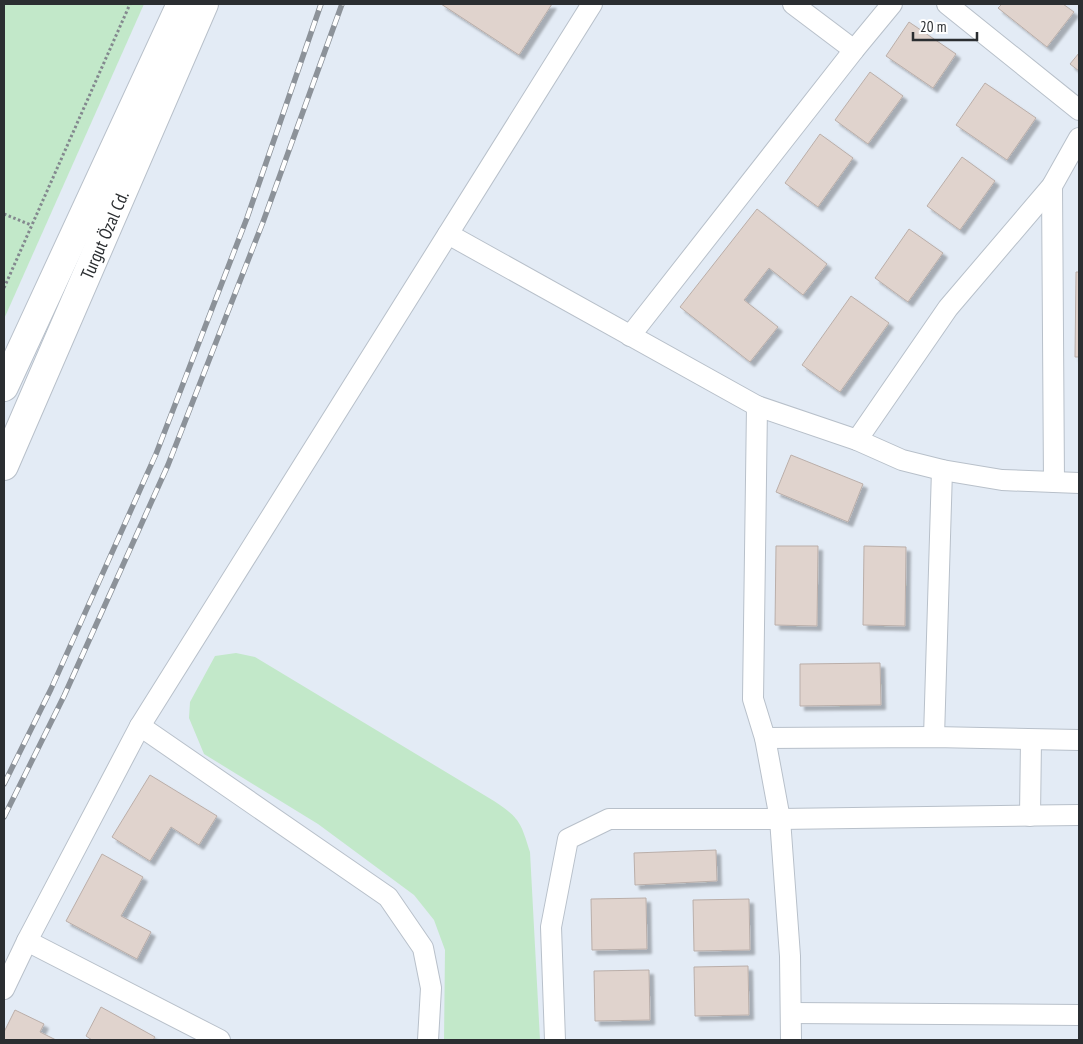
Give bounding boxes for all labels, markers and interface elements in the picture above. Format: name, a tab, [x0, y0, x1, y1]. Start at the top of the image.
scale bar	[913, 10, 977, 42]
text: 20 m	[920, 17, 946, 36]
street label: Turgut Özal Cd.	[75, 187, 133, 283]

